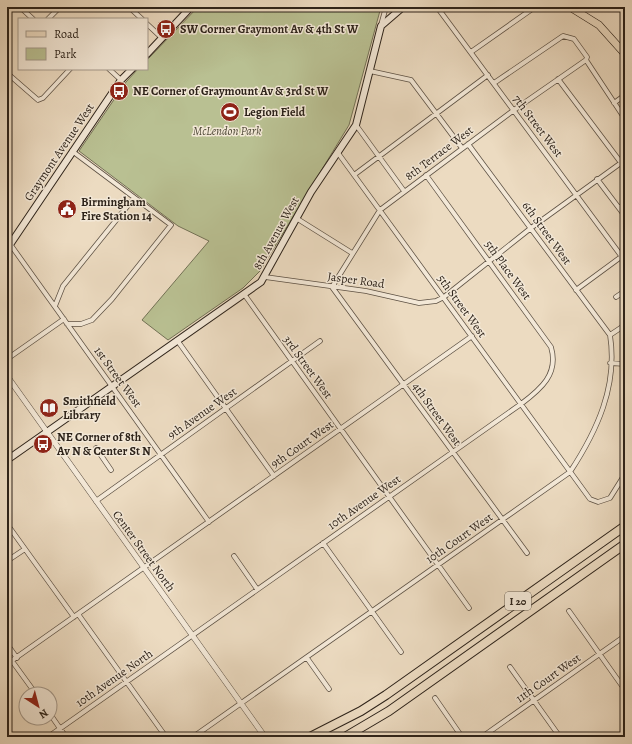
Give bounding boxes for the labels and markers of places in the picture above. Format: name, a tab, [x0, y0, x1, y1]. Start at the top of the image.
bus stop icon: SW Corner Graymont Av & 4th St W	[155, 18, 177, 40]
place label: SW Corner Graymont Av & 4th St W	[180, 21, 359, 37]
bus stop icon: NE Corner of Graymount Av & 3rd St W	[108, 80, 130, 102]
place label: NE Corner of Graymount Av & 3rd St W	[133, 83, 329, 99]
sports icon: Legion Field	[219, 101, 241, 123]
place label: Legion Field	[244, 104, 306, 120]
place label: Birmingham Fire Station 14	[81, 194, 152, 224]
public building icon: Birmingham Fire Station 14	[56, 198, 78, 220]
place label: Smithfield Library	[63, 393, 116, 423]
library icon: Smithfield Library	[38, 397, 60, 419]
place label: NE Corner of 8th Av N & Center St N	[56, 429, 151, 459]
bus stop icon: NE Corner of 8th Av N & Center St N	[32, 433, 54, 455]

